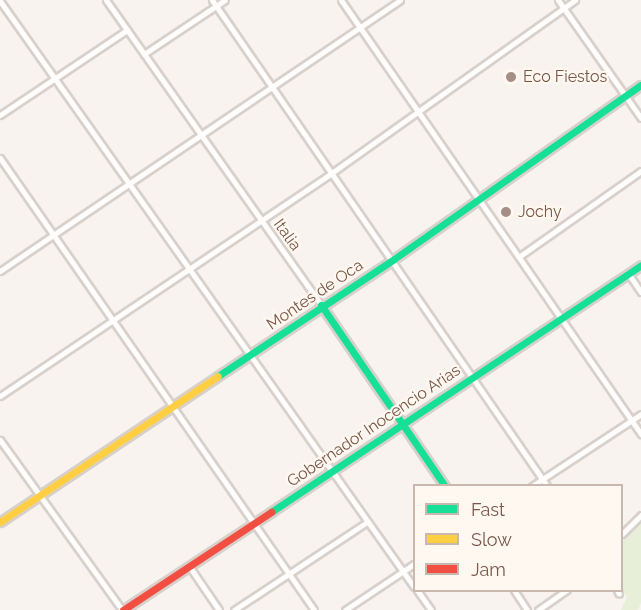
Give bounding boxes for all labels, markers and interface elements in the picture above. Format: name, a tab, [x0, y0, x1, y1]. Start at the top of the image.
place label: Eco Fiestos	[523, 67, 607, 87]
marker: Eco Fiestos	[504, 70, 518, 84]
place label: Jochy	[518, 202, 562, 222]
marker: Jochy	[499, 205, 513, 219]
street label: Italia	[269, 215, 305, 255]
street label: Montes de Oca	[263, 256, 367, 334]
street label: Gobernador Inocencio Arias	[283, 361, 465, 491]
legend	[413, 484, 623, 592]
text: Fast	[471, 499, 505, 520]
text: Slow	[471, 529, 512, 550]
text: Jam	[471, 559, 506, 580]

